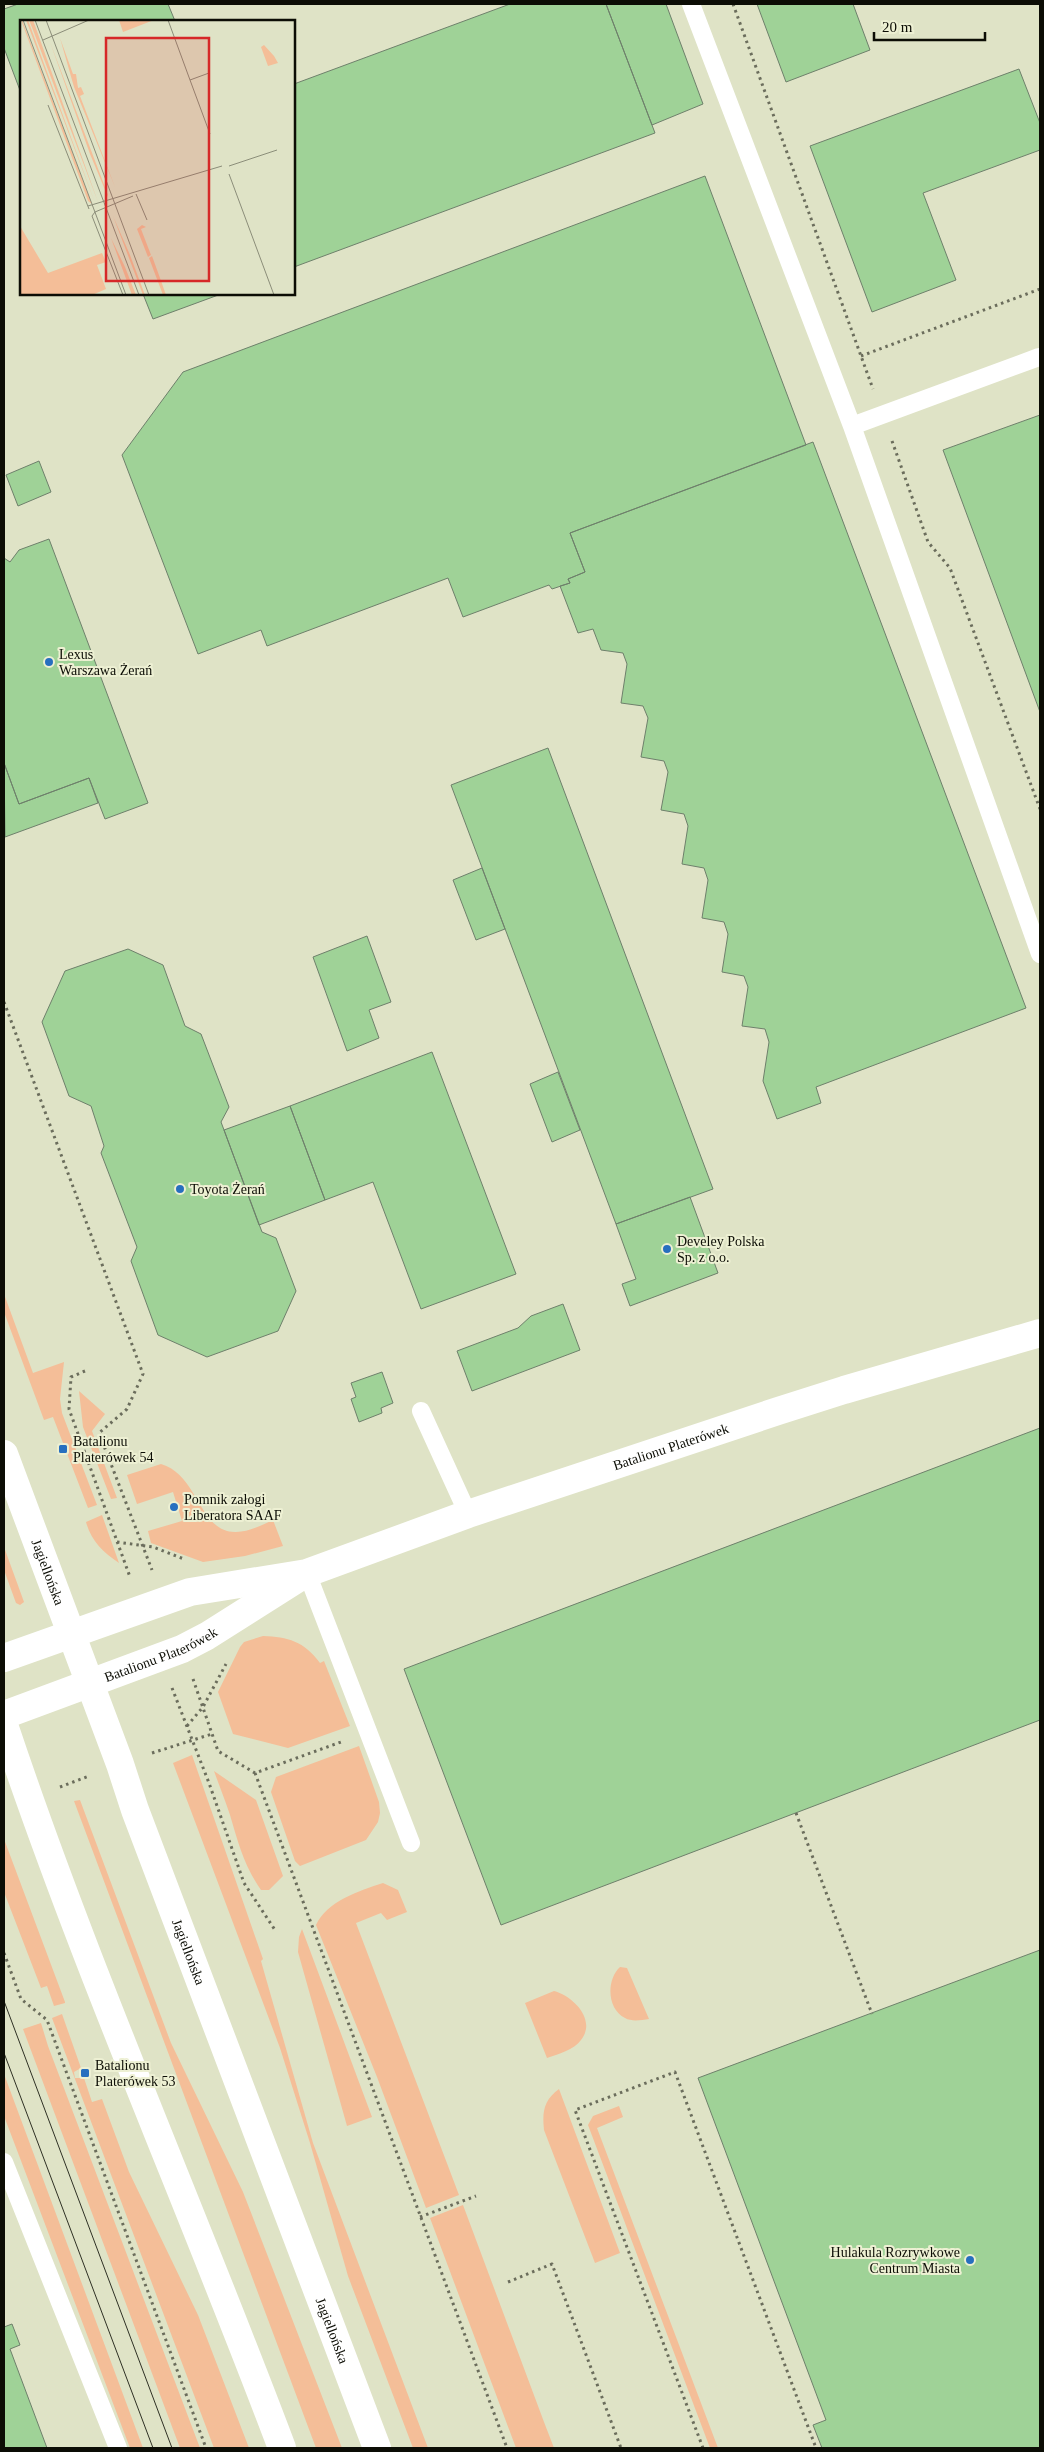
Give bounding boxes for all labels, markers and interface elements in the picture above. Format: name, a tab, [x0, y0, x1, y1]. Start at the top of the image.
scale bar	[874, 10, 985, 42]
text: 20 m	[882, 19, 913, 35]
inset map	[20, 20, 295, 295]
place label: Lexus Warszawa Żerań	[59, 647, 152, 678]
marker: Lexus Warszawa Żerań	[43, 656, 55, 668]
place label: Toyota Żerań	[190, 1182, 265, 1197]
marker: Toyota Żerań	[174, 1183, 186, 1195]
place label: Develey Polska Sp. z o.o.	[677, 1234, 765, 1265]
marker: Develey Polska Sp. z o.o.	[661, 1243, 673, 1255]
street label: Batalionu Platerówek	[611, 1420, 731, 1473]
place label: Batalionu Platerówek 54	[73, 1434, 153, 1465]
marker: Batalionu Platerówek 54	[57, 1443, 69, 1455]
place label: Pomnik załogi Liberatora SAAF	[184, 1492, 282, 1523]
marker: Pomnik załogi Liberatora SAAF	[168, 1501, 180, 1513]
street label: Jagiellońska	[29, 1537, 68, 1608]
street label: Batalionu Platerówek	[102, 1624, 220, 1685]
street label: Jagiellońska	[169, 1917, 208, 1988]
place label: Batalionu Platerówek 53	[95, 2058, 175, 2089]
marker: Batalionu Platerówek 53	[79, 2067, 91, 2079]
place label: Hulakula Rozrywkowe Centrum Miasta	[831, 2245, 961, 2276]
marker: Hulakula Rozrywkowe Centrum Miasta	[964, 2254, 976, 2266]
street label: Jagiellońska	[313, 2295, 352, 2366]

